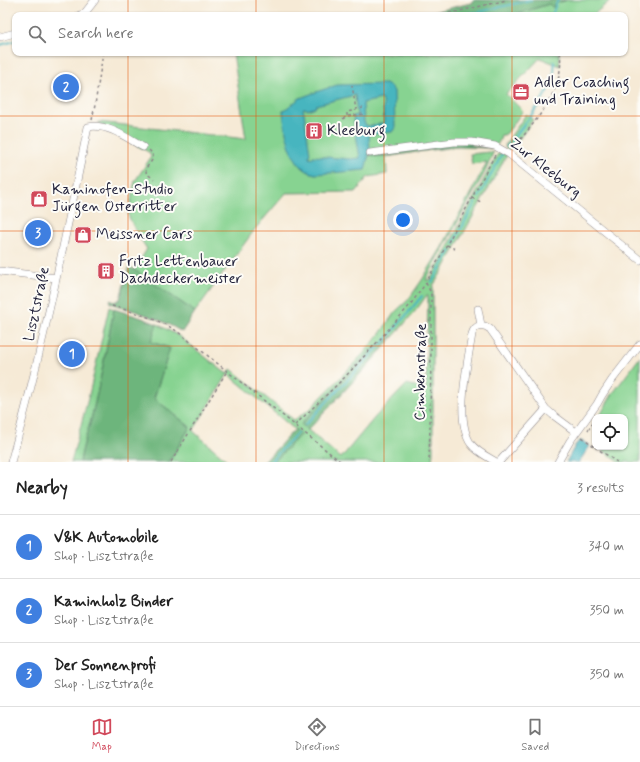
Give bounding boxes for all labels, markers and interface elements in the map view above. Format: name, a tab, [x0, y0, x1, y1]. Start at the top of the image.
search box	[12, 12, 628, 56]
icon: search	[26, 23, 48, 45]
text: Search here	[58, 24, 134, 44]
pin: 2	[53, 72, 79, 102]
place label: Adler Coaching und Training	[534, 73, 629, 110]
office icon: Adler Coaching und Training	[511, 82, 531, 102]
building icon: Kleeburg	[304, 121, 324, 141]
place label: Kleeburg	[327, 121, 386, 142]
street label: Zur Kleeburg	[505, 134, 585, 202]
place label: Kaminofen-Studio Jürgen Osterritter	[52, 180, 177, 218]
shop icon: Kaminofen-Studio Jürgen Osterritter	[29, 189, 49, 209]
your location	[393, 210, 413, 230]
pin: 3	[25, 218, 51, 248]
shop icon: Meissner Cars	[73, 225, 93, 245]
place label: Meissner Cars	[96, 225, 193, 245]
place label: Fritz Lettenbauer Dachdeckermeister	[119, 252, 242, 289]
building icon: Fritz Lettenbauer Dachdeckermeister	[96, 261, 116, 281]
street label: Lisztstraße	[19, 265, 55, 343]
street label: Cimbernstraße	[410, 323, 432, 421]
pin: 1	[59, 339, 85, 369]
map controls	[592, 414, 628, 450]
button: locate	[592, 414, 628, 450]
text: Nearby	[16, 477, 68, 499]
text: 3 results	[577, 480, 624, 497]
text: V&K Automobile	[54, 528, 159, 548]
text: 1	[26, 538, 32, 555]
text: 340 m	[589, 538, 624, 555]
text: Shop · Lisztstraße	[54, 548, 154, 565]
text: Kaminholz Binder	[54, 592, 173, 612]
text: 2	[26, 602, 32, 619]
text: 350 m	[590, 602, 624, 619]
text: Shop · Lisztstraße	[54, 612, 154, 629]
text: Der Sonnenprofi	[54, 656, 156, 676]
text: 3	[26, 666, 32, 683]
text: 350 m	[590, 666, 624, 683]
text: Shop · Lisztstraße	[54, 676, 154, 693]
tab: Map	[91, 716, 113, 754]
tab: Directions	[294, 716, 340, 754]
tab: Saved	[521, 716, 549, 754]

